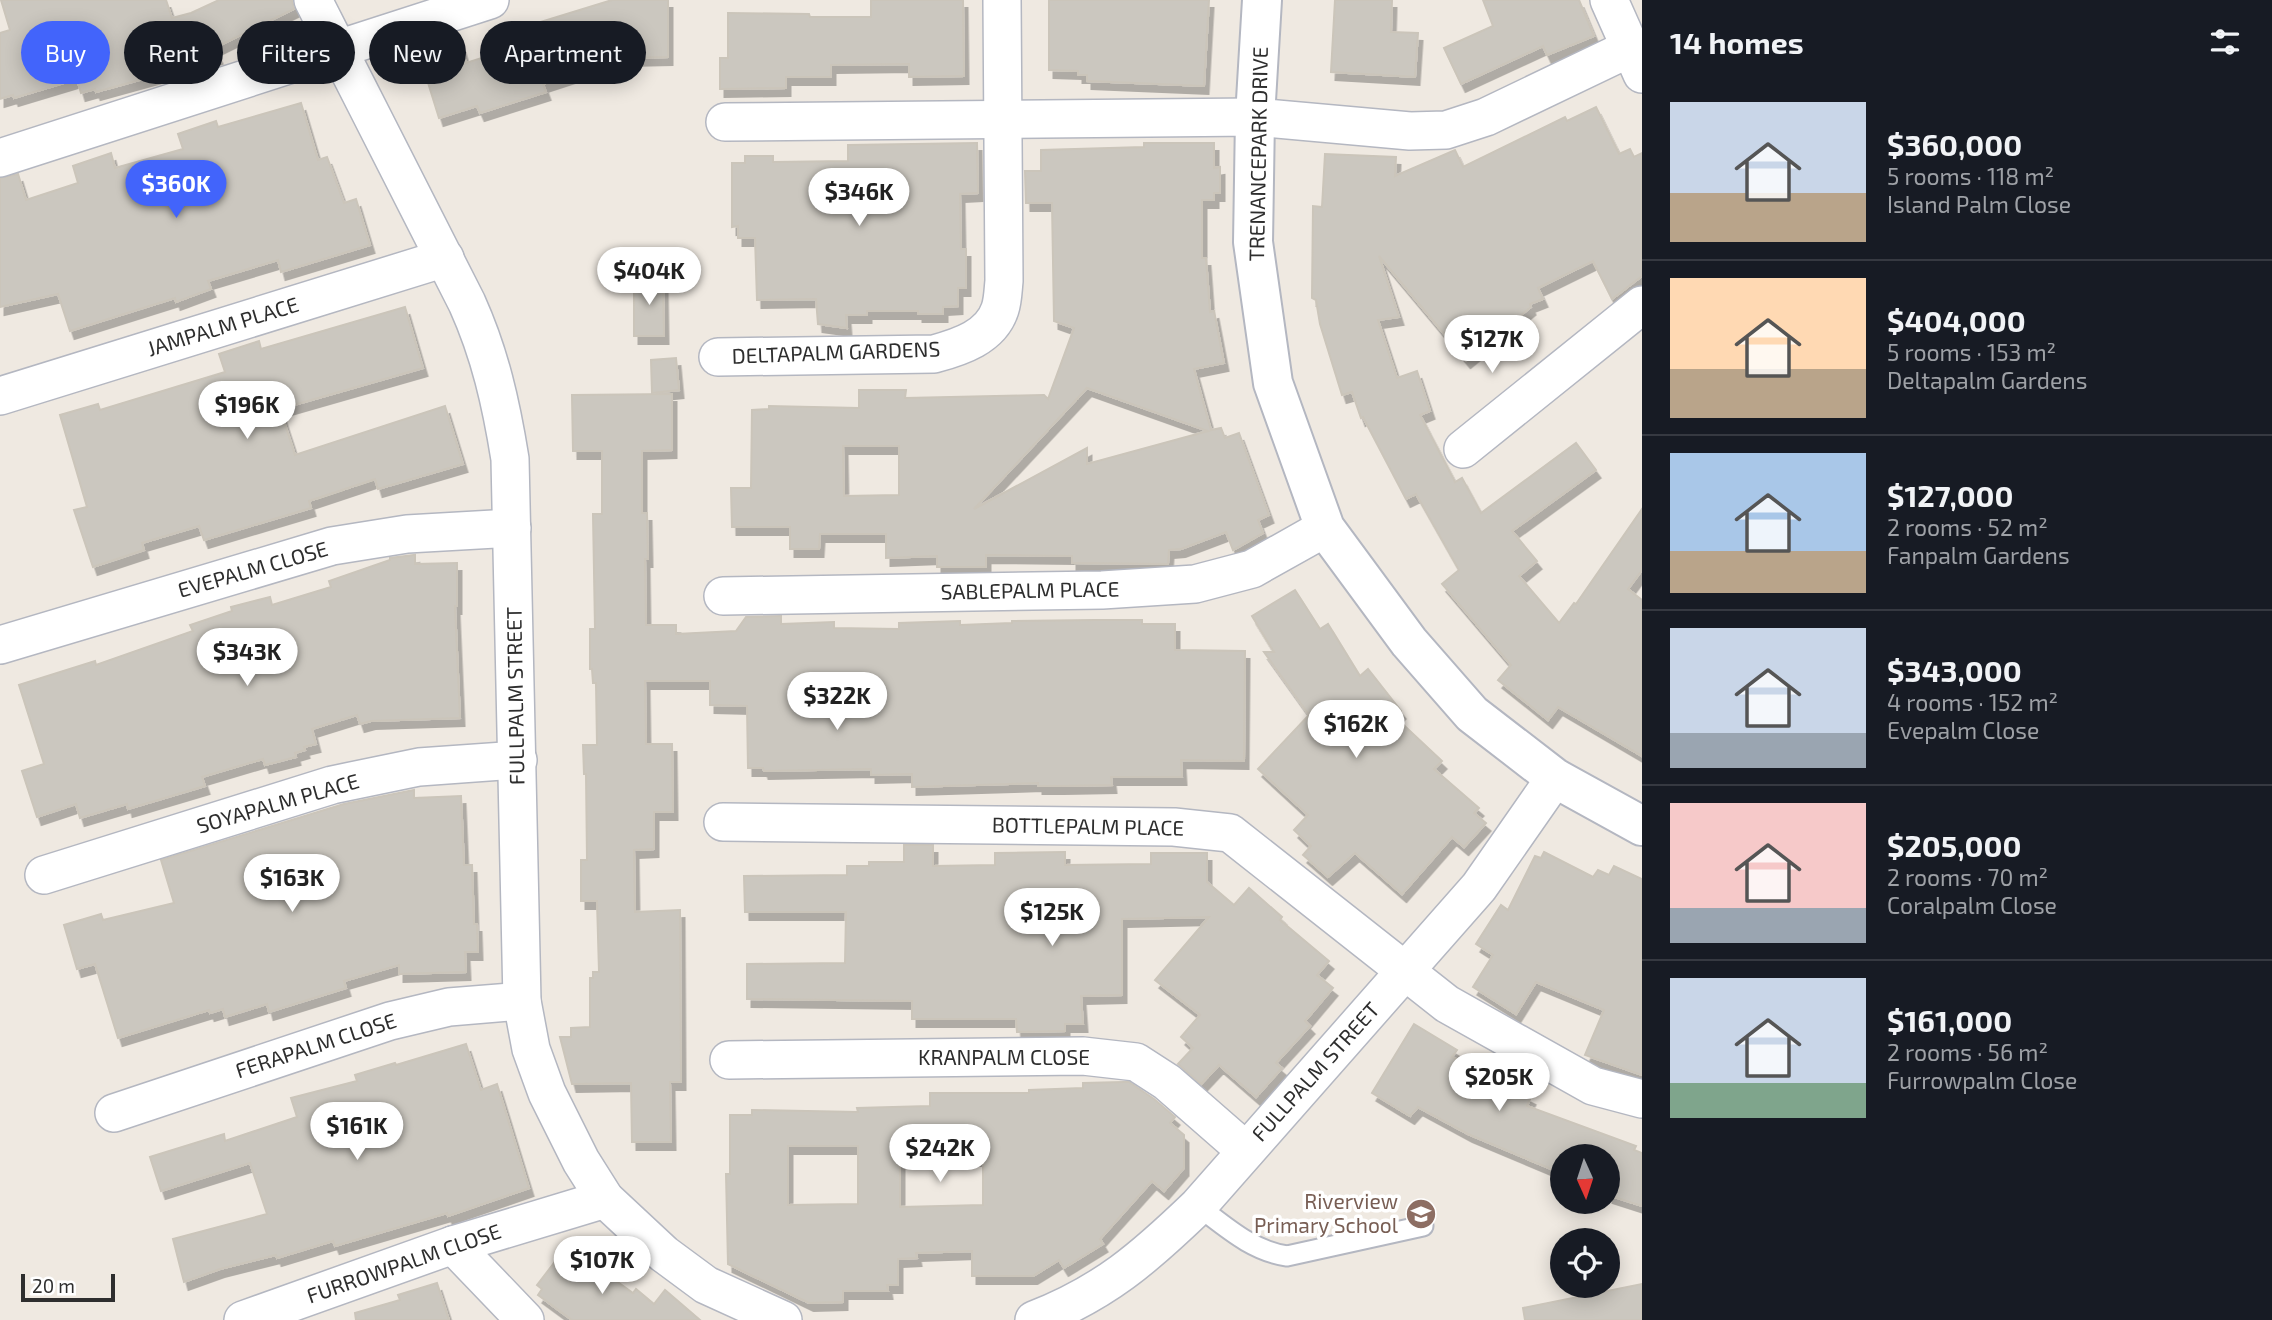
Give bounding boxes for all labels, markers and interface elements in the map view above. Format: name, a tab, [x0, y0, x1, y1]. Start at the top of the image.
chip: Buy	[21, 21, 110, 84]
chip: Rent	[124, 21, 223, 84]
chip: Filters	[237, 21, 355, 84]
chip: New	[369, 21, 466, 84]
chip: Apartment	[480, 21, 646, 84]
icon: filters	[2206, 23, 2244, 61]
text: 14 homes	[1670, 24, 1804, 60]
street label: TRENANCEPARK DRIVE	[1243, 46, 1272, 262]
text: $360,000	[1887, 126, 2022, 162]
icon: home	[1726, 130, 1810, 214]
pin: $360K	[127, 160, 225, 220]
text: 5 rooms · 118 m²	[1887, 162, 2054, 190]
pin: $346K	[810, 168, 908, 228]
text: $360K	[141, 169, 211, 197]
text: $346K	[824, 177, 894, 205]
text: Island Palm Close	[1887, 190, 2071, 218]
pin: $404K	[600, 247, 698, 307]
text: $404K	[613, 256, 685, 284]
street label: JAMPALM PLACE	[144, 291, 301, 360]
text: $404,000	[1887, 302, 2026, 338]
icon: home	[1726, 306, 1810, 390]
pin: $127K	[1443, 316, 1541, 375]
text: $127K	[1460, 324, 1524, 352]
street label: DELTAPALM GARDENS	[731, 335, 941, 368]
text: 5 rooms · 153 m²	[1887, 338, 2056, 366]
text: Deltapalm Gardens	[1887, 366, 2087, 394]
pin: $196K	[198, 382, 296, 441]
text: $196K	[215, 390, 280, 418]
text: $127,000	[1887, 477, 2013, 513]
icon: home	[1726, 481, 1810, 565]
text: 2 rooms · 52 m²	[1887, 513, 2048, 541]
street label: EVEPALM CLOSE	[175, 535, 330, 602]
text: Fanpalm Gardens	[1887, 541, 2070, 569]
street label: SABLEPALM PLACE	[940, 575, 1120, 604]
street label: FULLPALM STREET	[500, 607, 529, 785]
pin: $343K	[198, 628, 296, 688]
text: $343K	[213, 637, 281, 665]
text: $343,000	[1887, 652, 2022, 688]
icon: home	[1726, 656, 1810, 740]
pin: $322K	[788, 672, 886, 732]
text: $322K	[803, 681, 871, 709]
text: 4 rooms · 152 m²	[1887, 688, 2058, 716]
pin: $162K	[1307, 700, 1405, 760]
text: $162K	[1324, 709, 1388, 737]
text: Evepalm Close	[1887, 716, 2039, 744]
street label: SOYAPALM PLACE	[193, 767, 362, 838]
street label: BOTTLEPALM PLACE	[992, 811, 1184, 840]
text: $205,000	[1887, 827, 2021, 863]
icon: home	[1726, 831, 1810, 915]
pin: $163K	[243, 855, 341, 914]
text: $163K	[260, 863, 324, 891]
text: 2 rooms · 70 m²	[1887, 863, 2048, 891]
pin: $125K	[1003, 888, 1101, 948]
text: Coralpalm Close	[1887, 891, 2057, 919]
text: $125K	[1020, 897, 1084, 925]
street label: FULLPALM STREET	[1246, 996, 1384, 1146]
text: $161,000	[1887, 1002, 2012, 1038]
icon: home	[1726, 1006, 1810, 1090]
street label: FERAPALM CLOSE	[232, 1007, 399, 1082]
text: 2 rooms · 56 m²	[1887, 1038, 2048, 1066]
street label: KRANPALM CLOSE	[918, 1044, 1090, 1069]
pin: $205K	[1450, 1054, 1548, 1113]
text: $205K	[1465, 1062, 1533, 1090]
text: Furrowpalm Close	[1887, 1066, 2077, 1094]
pin: $161K	[308, 1102, 406, 1162]
text: $161K	[326, 1111, 388, 1139]
pin: $242K	[891, 1124, 989, 1184]
text: $242K	[905, 1133, 975, 1161]
north arrow	[1550, 1144, 1620, 1214]
map controls	[1550, 1144, 1620, 1298]
place label: Riverview Primary School	[1254, 1188, 1399, 1237]
school or university icon: Riverview Primary School	[1404, 1197, 1438, 1231]
street label: FURROWPALM CLOSE	[303, 1218, 504, 1308]
button: locate	[1550, 1228, 1620, 1298]
pin: $107K	[553, 1236, 651, 1296]
text: $107K	[570, 1245, 634, 1273]
scale bar	[21, 1271, 116, 1303]
text: 20 m	[32, 1274, 75, 1297]

